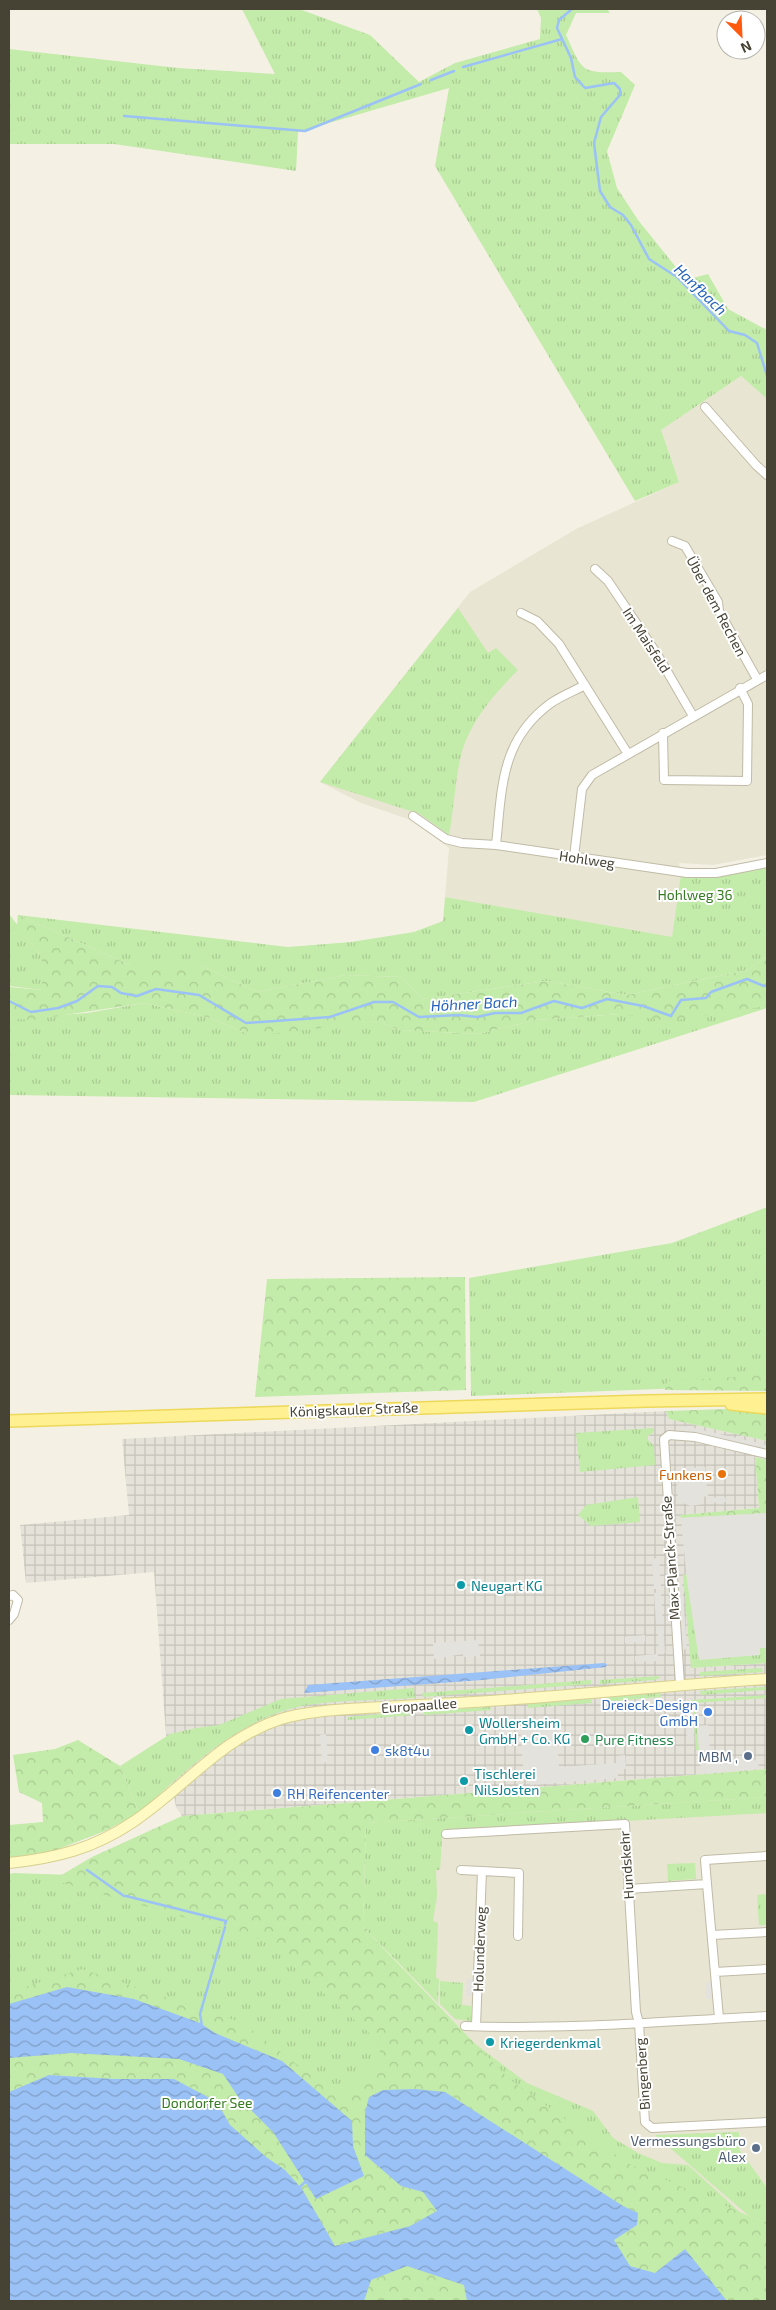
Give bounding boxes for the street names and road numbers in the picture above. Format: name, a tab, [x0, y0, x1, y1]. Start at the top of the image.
street label: Über dem Rechen	[683, 553, 751, 659]
street label: Im Maisfeld	[620, 604, 674, 676]
street label: Hohlweg	[558, 847, 616, 871]
street label: Königskauler Straße	[289, 1398, 419, 1420]
street label: Max-Planck-Straße	[657, 1495, 683, 1621]
street label: Europaallee	[380, 1694, 458, 1716]
street label: Hundskehr	[615, 1830, 637, 1900]
street label: Holunderweg	[469, 1906, 489, 1992]
street label: Bingenberg	[631, 2037, 653, 2111]

